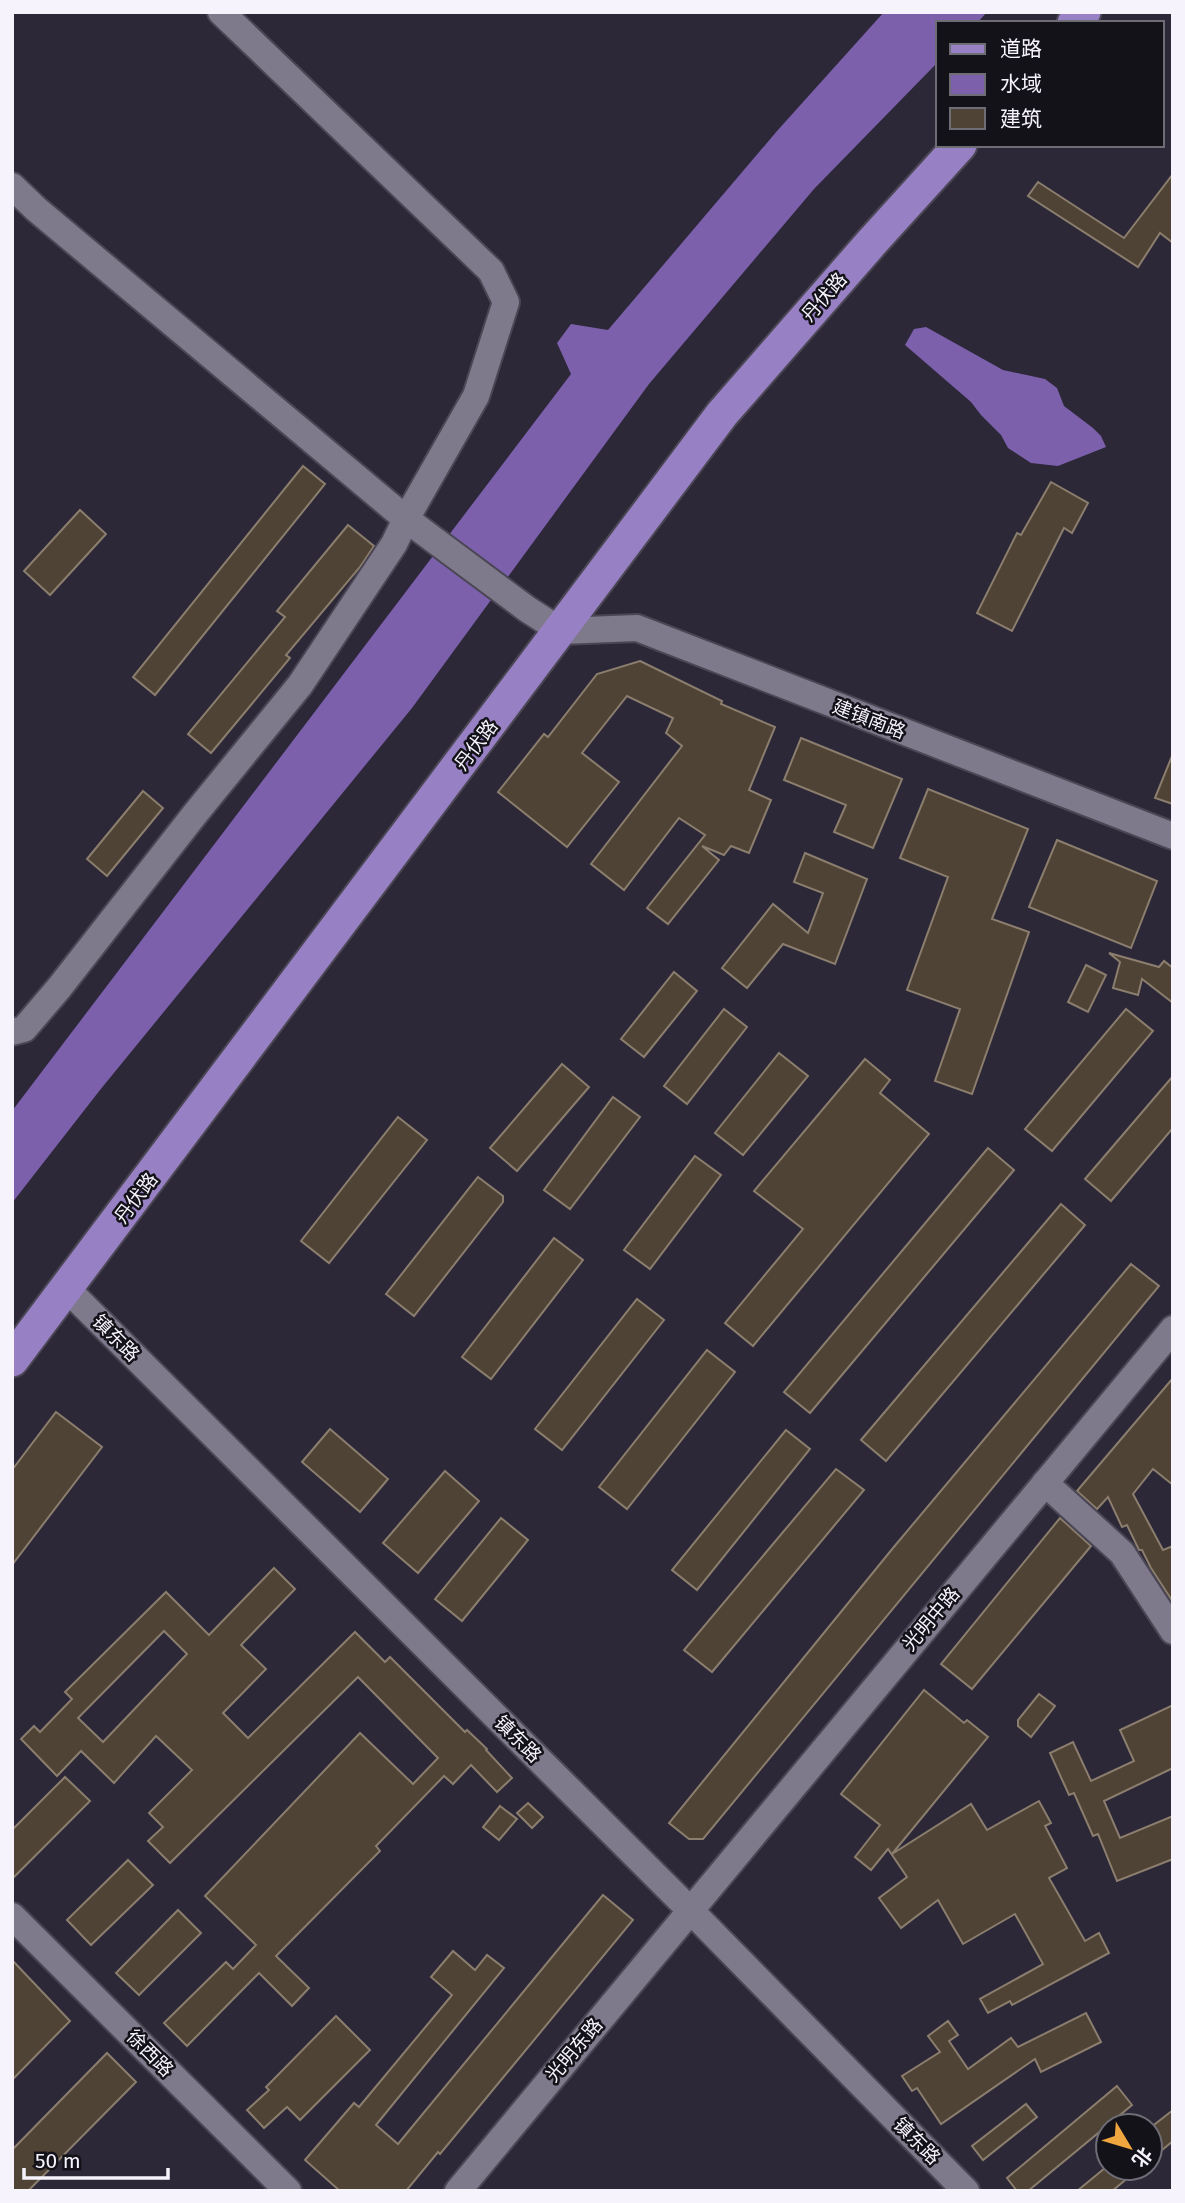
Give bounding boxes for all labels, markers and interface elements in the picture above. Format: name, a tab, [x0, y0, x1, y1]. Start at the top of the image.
legend	[936, 21, 1164, 147]
text: 道路	[1000, 36, 1042, 62]
text: 水域	[1000, 71, 1042, 97]
text: 建筑	[1000, 106, 1042, 132]
street label: 丹伏路	[797, 268, 851, 326]
street label: 建镇南路	[829, 695, 909, 743]
street label: 丹伏路	[450, 715, 502, 775]
street label: 丹伏路	[110, 1168, 162, 1228]
street label: 镇东路	[88, 1310, 144, 1366]
street label: 光明中路	[898, 1582, 964, 1656]
street label: 镇东路	[490, 1711, 546, 1767]
street label: 光明东路	[541, 2013, 607, 2087]
street label: 徐西路	[122, 2025, 178, 2081]
north arrow	[1094, 2112, 1164, 2182]
street label: 镇东路	[889, 2113, 945, 2169]
scale bar	[24, 2136, 168, 2180]
text: 北	[1127, 2143, 1157, 2172]
text: 50 m	[35, 2148, 81, 2174]

